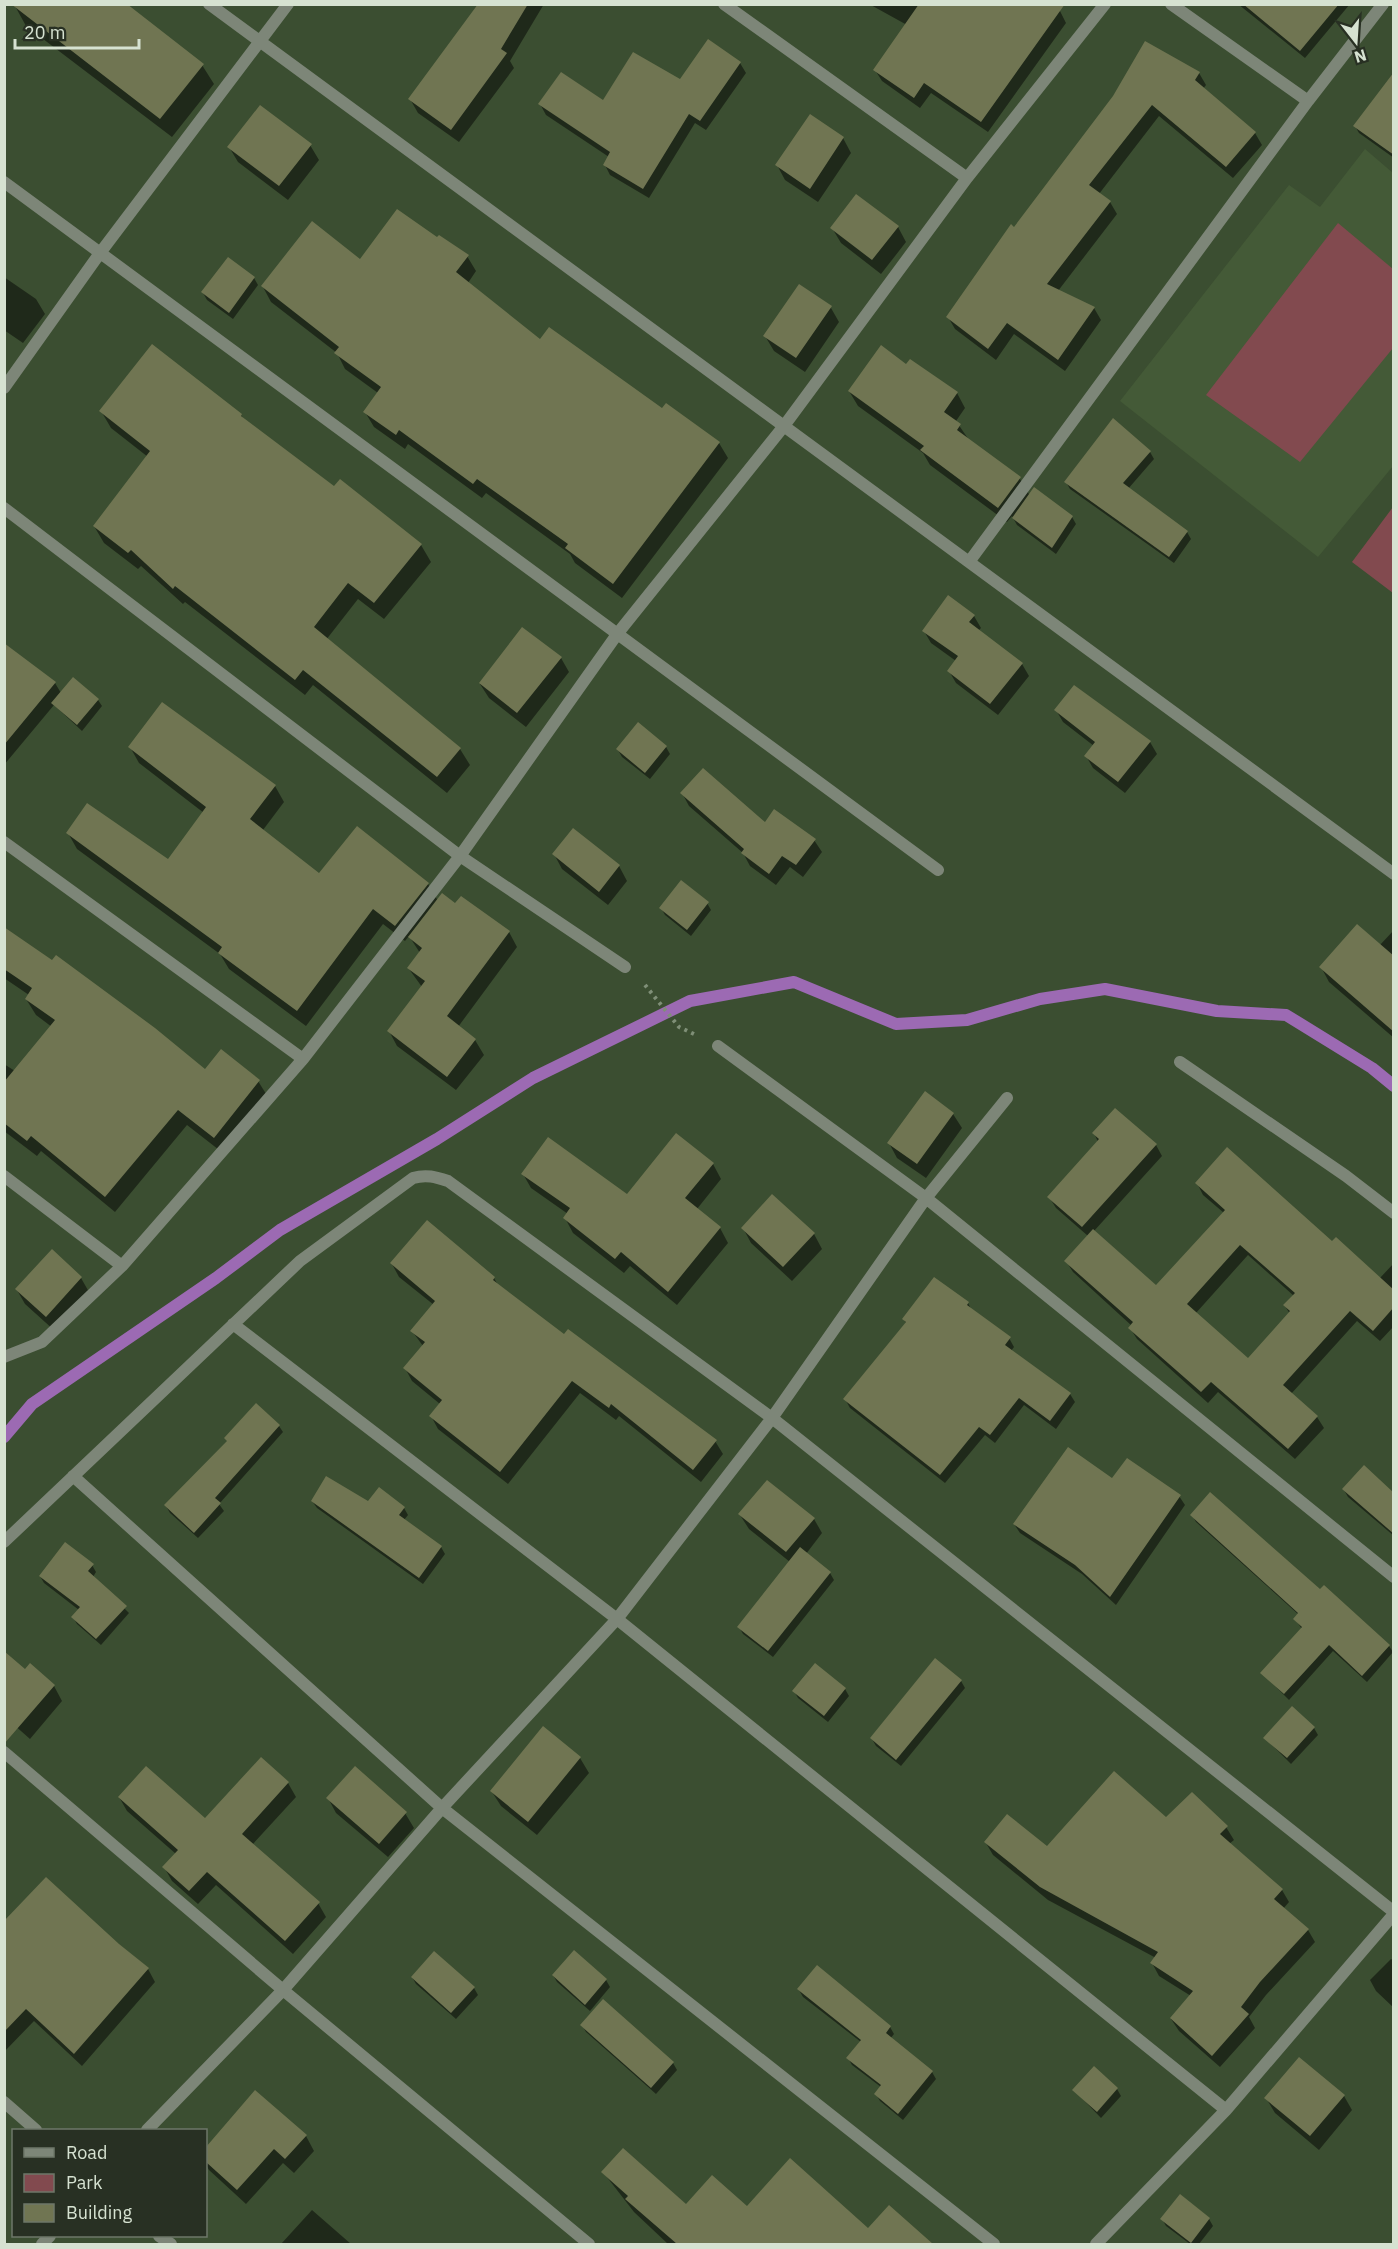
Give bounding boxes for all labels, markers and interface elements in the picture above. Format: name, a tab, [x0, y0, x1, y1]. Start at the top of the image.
scale bar	[15, 12, 140, 50]
north arrow	[1326, 12, 1386, 72]
text: 20 m	[24, 21, 66, 44]
text: N	[1352, 45, 1369, 68]
legend	[12, 2129, 207, 2237]
text: Road	[66, 2141, 107, 2164]
text: Park	[66, 2171, 103, 2194]
text: Building	[66, 2201, 133, 2224]

